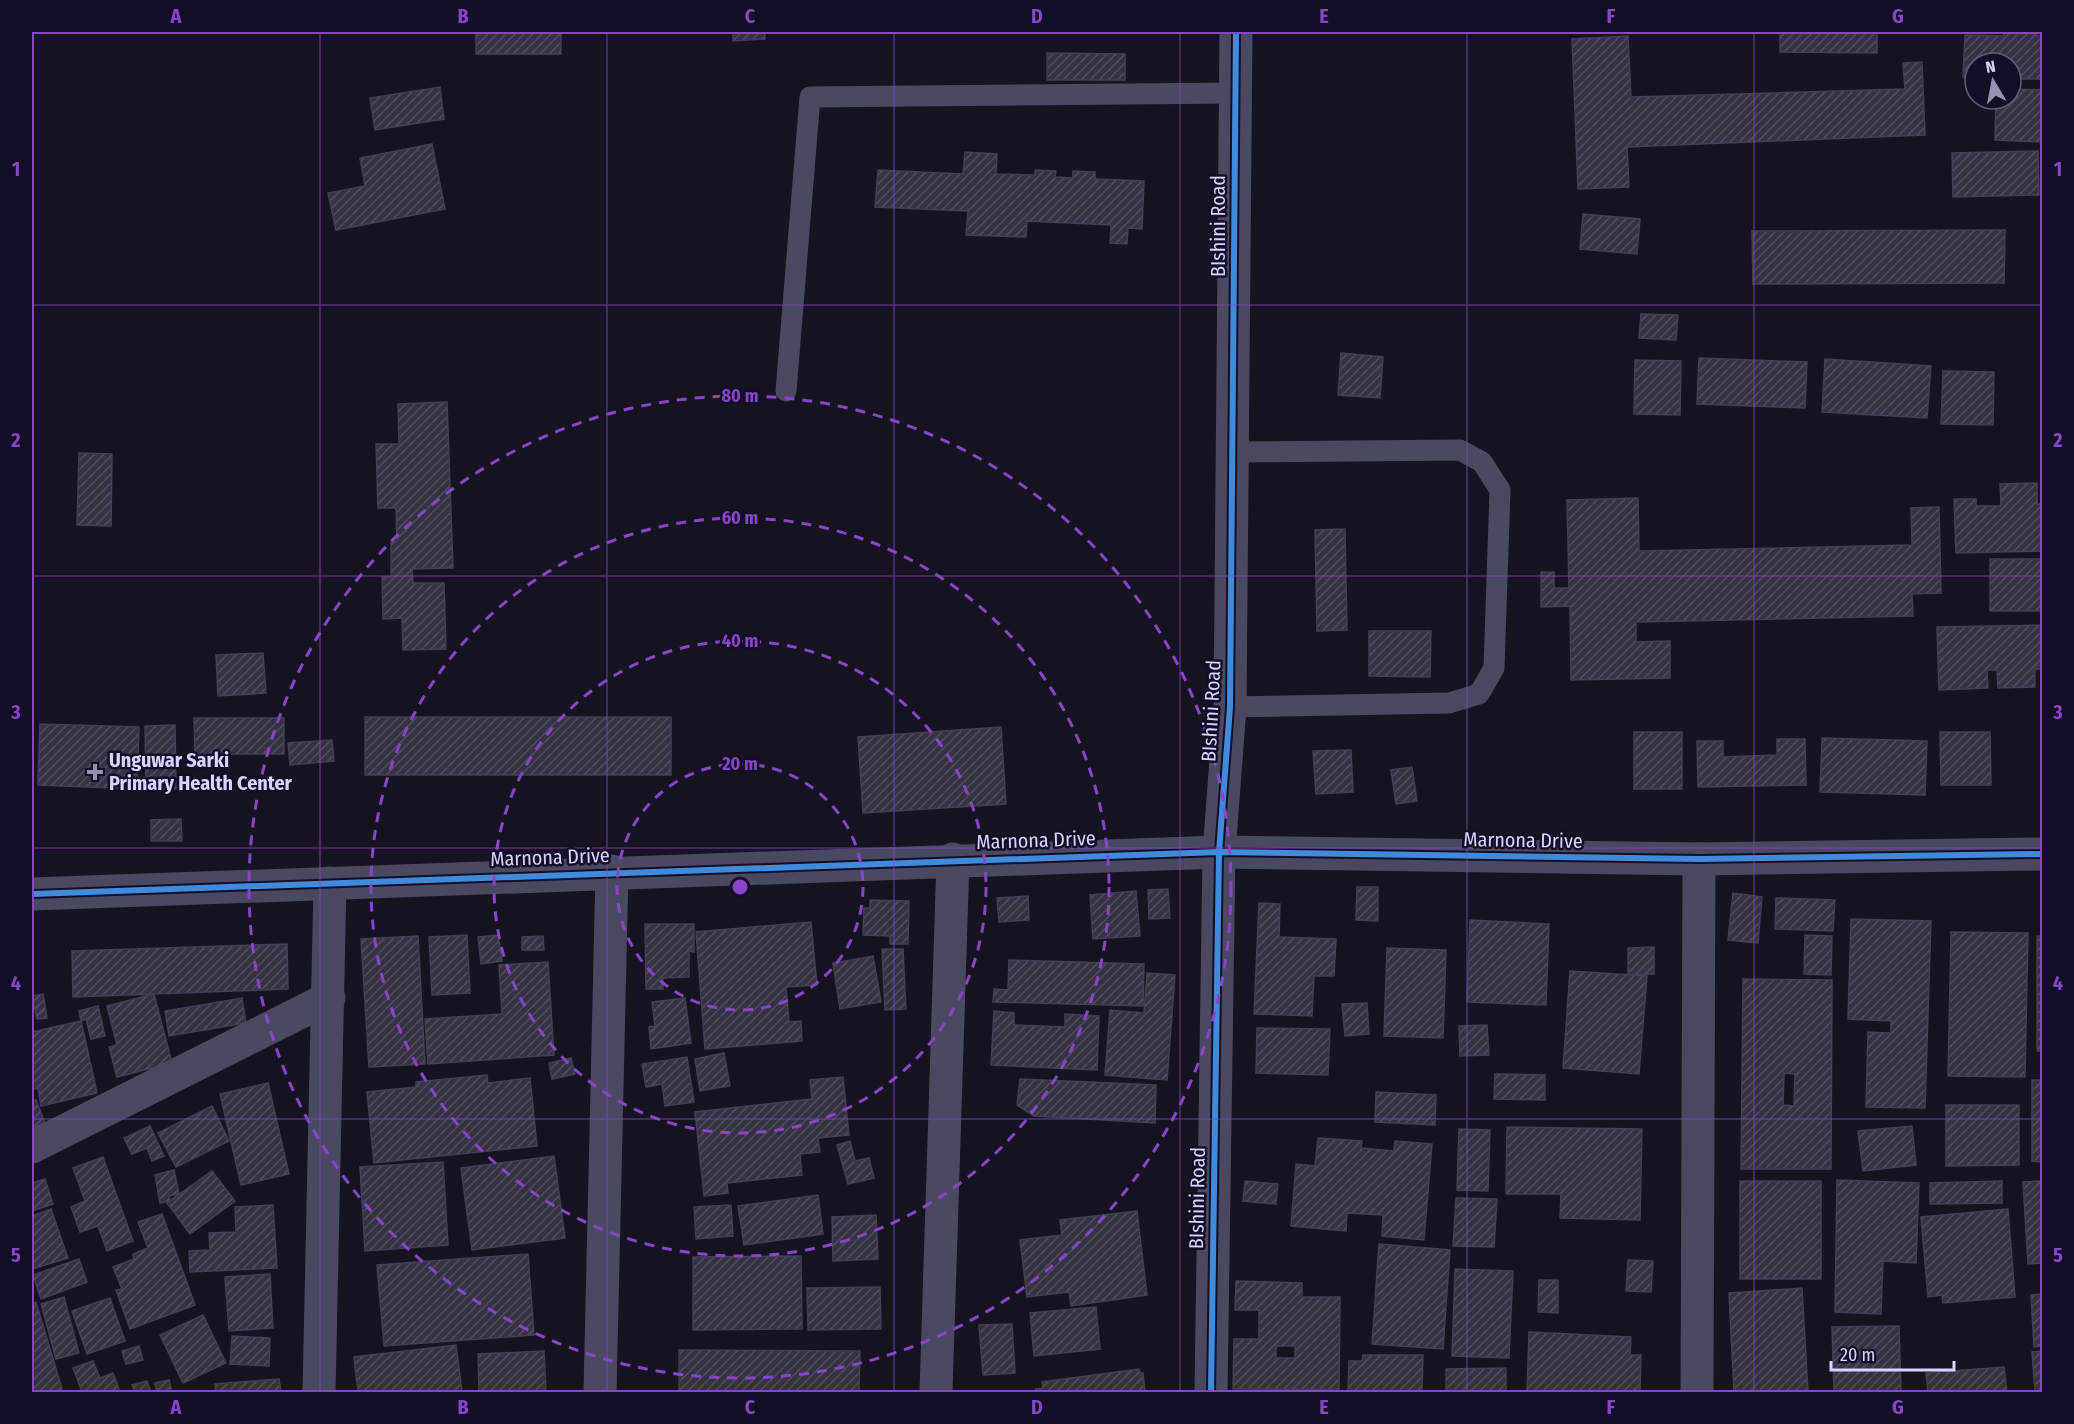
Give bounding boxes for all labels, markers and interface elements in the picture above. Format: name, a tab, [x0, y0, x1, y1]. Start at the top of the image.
text: A	[170, 4, 183, 28]
text: B	[457, 4, 469, 28]
text: C	[745, 4, 756, 28]
text: D	[1031, 4, 1043, 28]
text: E	[1319, 4, 1329, 28]
text: F	[1607, 4, 1616, 28]
text: G	[1892, 4, 1904, 28]
north arrow	[1963, 51, 2023, 111]
text: N	[1984, 57, 1997, 77]
text: 1	[12, 157, 20, 181]
text: 1	[2054, 157, 2062, 181]
street label: BIshini Road	[1206, 175, 1230, 277]
text: 80 m	[722, 385, 758, 407]
text: 2	[10, 428, 21, 452]
text: 2	[2052, 428, 2063, 452]
text: 60 m	[722, 507, 758, 529]
text: 40 m	[722, 630, 758, 652]
street label: BIshini Road	[1196, 659, 1226, 763]
text: 3	[10, 700, 21, 724]
text: 3	[2052, 700, 2063, 724]
place label: Unguwar Sarki Primary Health Center	[109, 748, 293, 795]
text: 20 m	[721, 753, 758, 775]
marker: Unguwar Sarki Primary Health Center	[86, 763, 104, 781]
street label: Marnona Drive	[976, 826, 1096, 854]
street label: Marnona Drive	[1463, 827, 1583, 853]
street label: Marnona Drive	[490, 843, 610, 871]
centre of rings	[730, 877, 750, 897]
text: 4	[11, 971, 21, 995]
text: 4	[2053, 971, 2063, 995]
street label: BIshini Road	[1184, 1147, 1210, 1249]
text: 5	[11, 1243, 21, 1267]
text: 5	[2053, 1243, 2063, 1267]
scale bar	[1831, 1334, 1954, 1372]
text: 20 m	[1840, 1344, 1875, 1366]
text: A	[170, 1395, 183, 1419]
text: B	[457, 1395, 469, 1419]
text: C	[745, 1395, 756, 1419]
text: D	[1031, 1395, 1043, 1419]
text: E	[1319, 1395, 1329, 1419]
text: F	[1607, 1395, 1616, 1419]
text: G	[1892, 1395, 1904, 1419]

